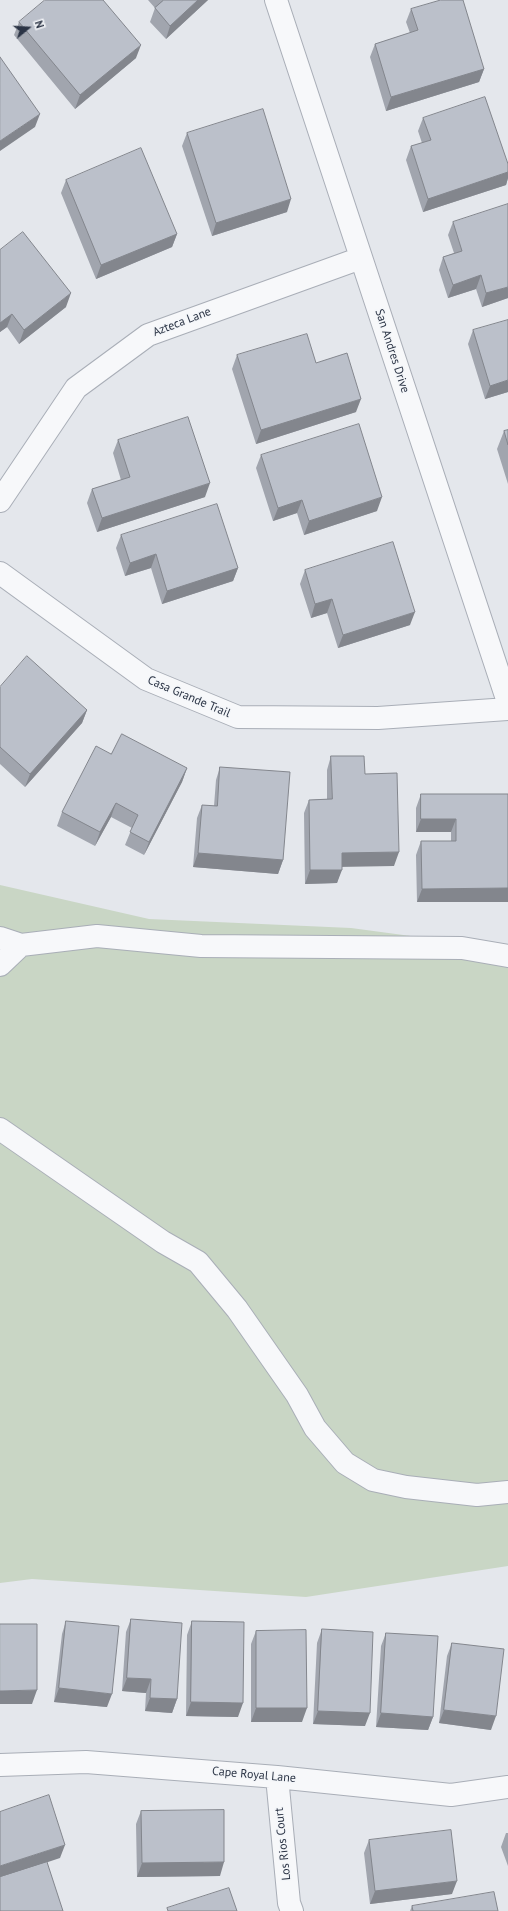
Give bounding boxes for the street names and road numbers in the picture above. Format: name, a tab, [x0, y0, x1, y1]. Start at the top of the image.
street label: Azteca Lane	[151, 304, 213, 340]
street label: San Andres Drive	[372, 307, 412, 395]
street label: Casa Grande Trail	[145, 673, 233, 721]
street label: Cape Royal Lane	[211, 1764, 297, 1786]
street label: Los Rios Court	[272, 1807, 294, 1881]

